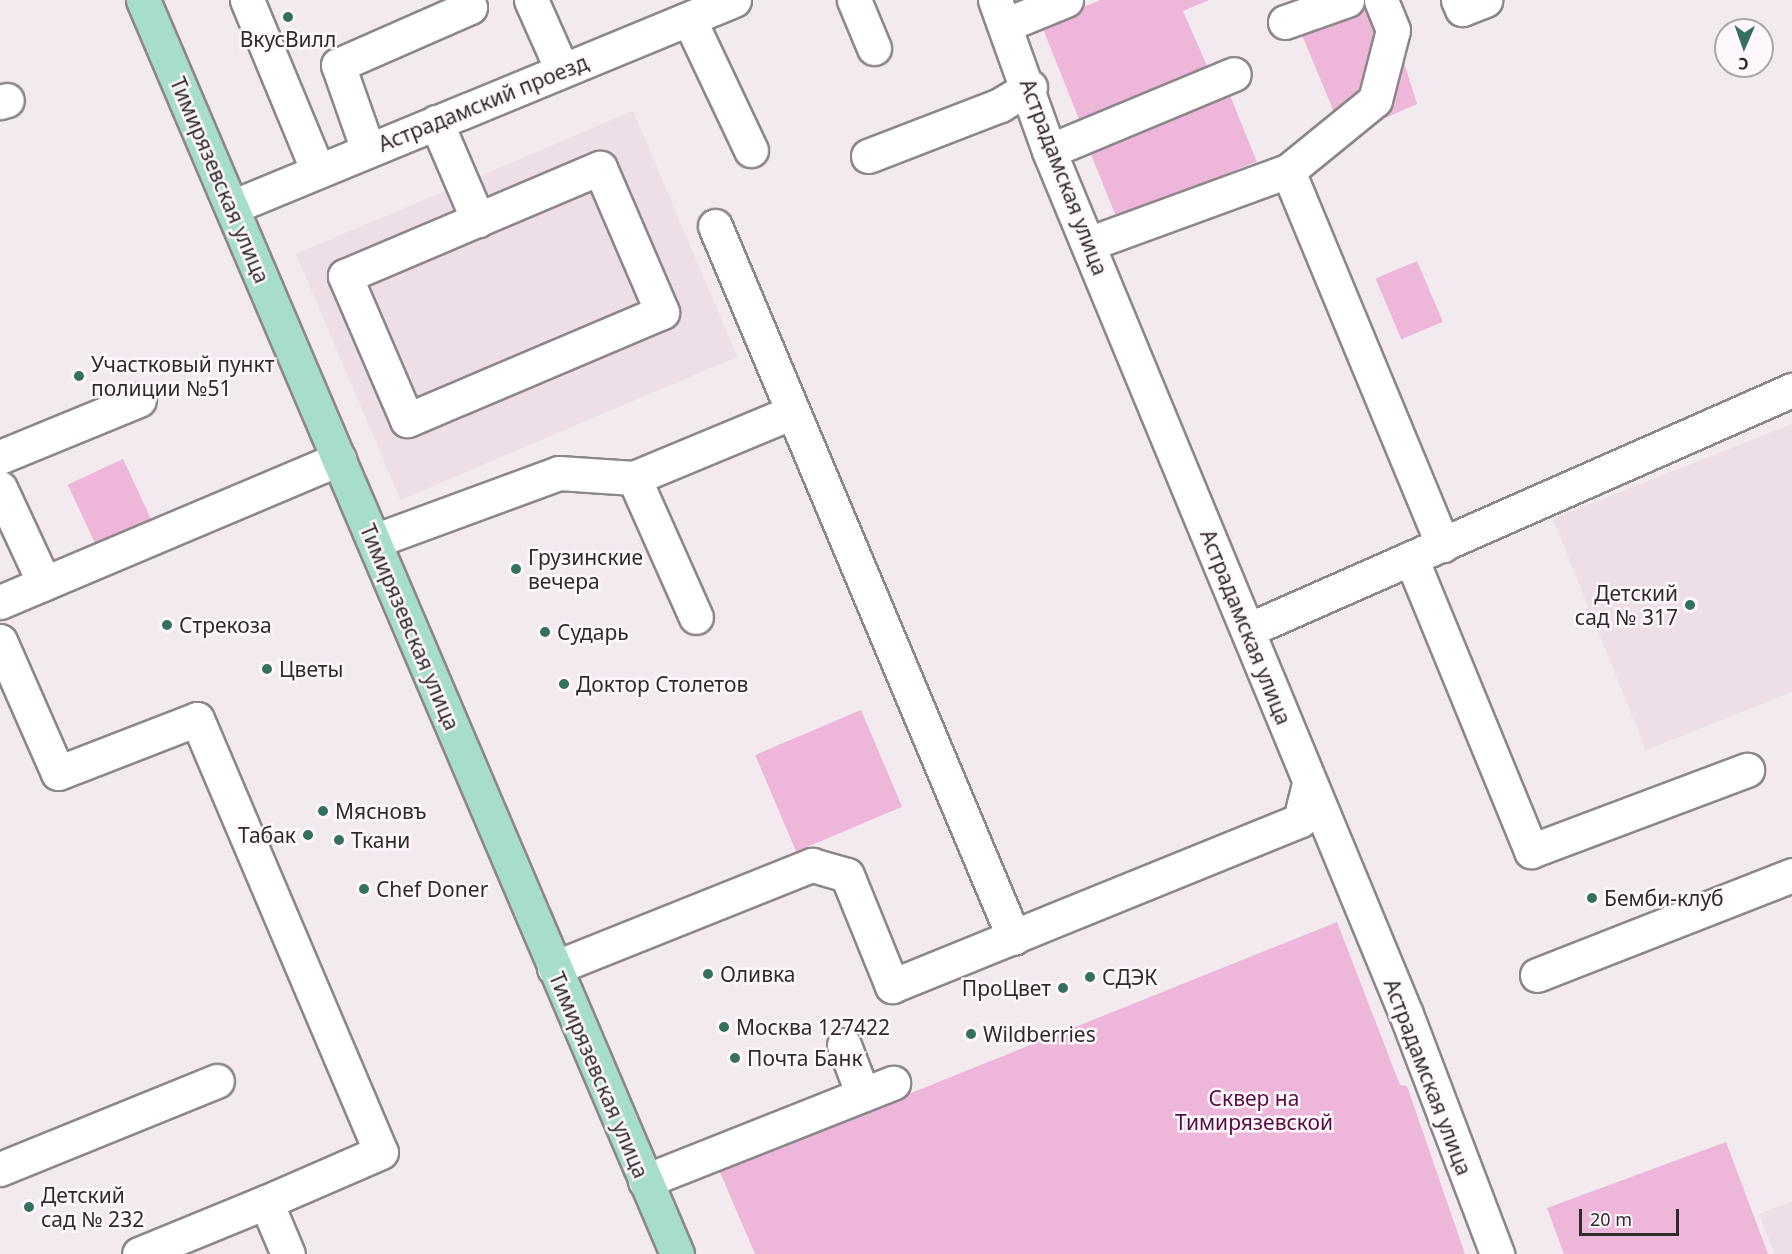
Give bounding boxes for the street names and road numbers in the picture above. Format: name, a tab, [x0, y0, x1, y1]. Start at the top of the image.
street label: Астрадамский проезд	[374, 49, 592, 157]
street label: Тимирязевская улица	[165, 73, 275, 287]
street label: Астрадамская улица	[1015, 75, 1113, 279]
street label: Тимирязевская улица	[355, 520, 465, 734]
street label: Астрадамская улица	[1195, 526, 1297, 728]
street label: Тимирязевская улица	[544, 968, 654, 1182]
street label: Астрадамская улица	[1379, 975, 1477, 1179]

